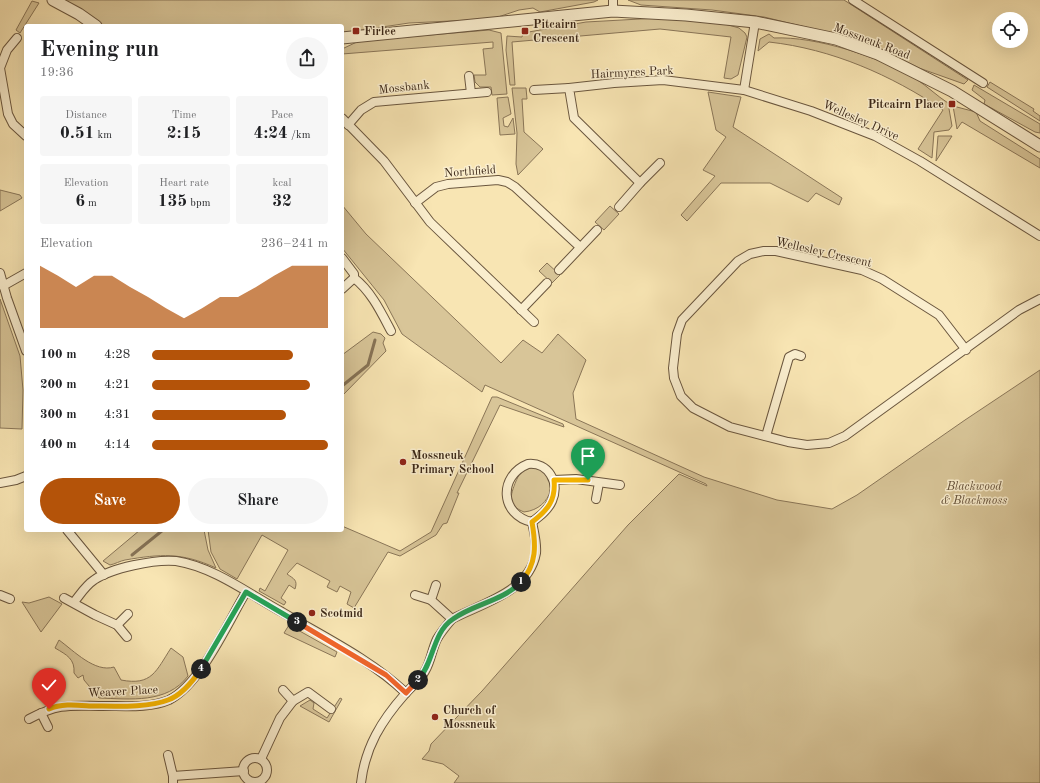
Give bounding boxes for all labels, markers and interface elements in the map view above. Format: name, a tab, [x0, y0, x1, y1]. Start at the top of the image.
map controls	[992, 12, 1028, 48]
button: locate	[992, 12, 1028, 48]
place label: Pitcairn Crescent	[533, 19, 580, 45]
street label: Mossneuk Road	[832, 22, 912, 62]
marker: Firlee	[351, 26, 361, 36]
place label: Firlee	[364, 26, 396, 38]
marker: Pitcairn Crescent	[520, 26, 530, 36]
button: share	[286, 37, 328, 79]
text: Evening run	[40, 39, 159, 61]
street label: Hairmyres Park	[590, 65, 674, 81]
text: 19:36	[40, 66, 74, 79]
street label: Mossbank	[378, 79, 430, 97]
street label: Wellesley Drive	[821, 99, 901, 143]
place label: Pitcairn Place	[868, 99, 944, 111]
marker: Pitcairn Place	[947, 99, 957, 109]
text: Distance	[65, 110, 107, 121]
text: Time	[172, 110, 196, 121]
text: Pace	[271, 110, 293, 121]
text: 0.51	[60, 125, 94, 142]
text: 2:15	[167, 125, 201, 142]
text: 4:24	[254, 125, 288, 142]
text: km	[94, 130, 112, 141]
text: /km	[288, 130, 310, 141]
street label: Northfield	[444, 164, 497, 180]
text: Elevation	[64, 178, 108, 189]
text: Heart rate	[159, 178, 209, 189]
text: kcal	[273, 178, 291, 189]
text: 6	[75, 193, 85, 210]
text: 135	[158, 193, 187, 210]
text: 32	[272, 193, 292, 210]
text: m	[85, 198, 97, 209]
text: bpm	[187, 198, 210, 209]
street label: Wellesley Crescent	[775, 236, 873, 270]
text: Elevation	[40, 237, 93, 250]
text: 236–241 m	[261, 237, 328, 250]
text: 100 m	[40, 348, 77, 361]
text: 4:28	[104, 348, 130, 361]
text: 200 m	[40, 378, 77, 391]
text: 4:21	[104, 378, 130, 391]
text: 300 m	[40, 408, 77, 421]
text: 4:31	[104, 408, 130, 421]
text: 400 m	[40, 438, 77, 451]
text: 4:14	[104, 438, 130, 451]
pin	[571, 439, 605, 480]
icon: arrive	[577, 445, 599, 467]
place label: Mossneuk Primary School	[411, 450, 495, 476]
marker: Mossneuk Primary School	[398, 457, 408, 467]
button: Save	[40, 478, 180, 524]
button: Share	[188, 478, 328, 524]
park label: Blackwood & Blackmoss	[941, 481, 1007, 507]
pin: 1	[511, 572, 531, 592]
text: 1	[518, 576, 524, 587]
marker: Scotmid	[307, 608, 317, 618]
place label: Scotmid	[320, 608, 364, 620]
pin: 3	[287, 612, 307, 632]
text: 3	[294, 616, 300, 627]
pin: 4	[191, 659, 211, 679]
text: 4	[198, 663, 204, 674]
pin	[32, 668, 66, 709]
pin: 2	[408, 670, 428, 690]
icon: check	[38, 674, 60, 696]
text: 2	[415, 674, 421, 685]
street label: Weaver Place	[88, 684, 159, 700]
place label: Church of Mossneuk	[443, 705, 496, 731]
marker: Church of Mossneuk	[430, 712, 440, 722]

